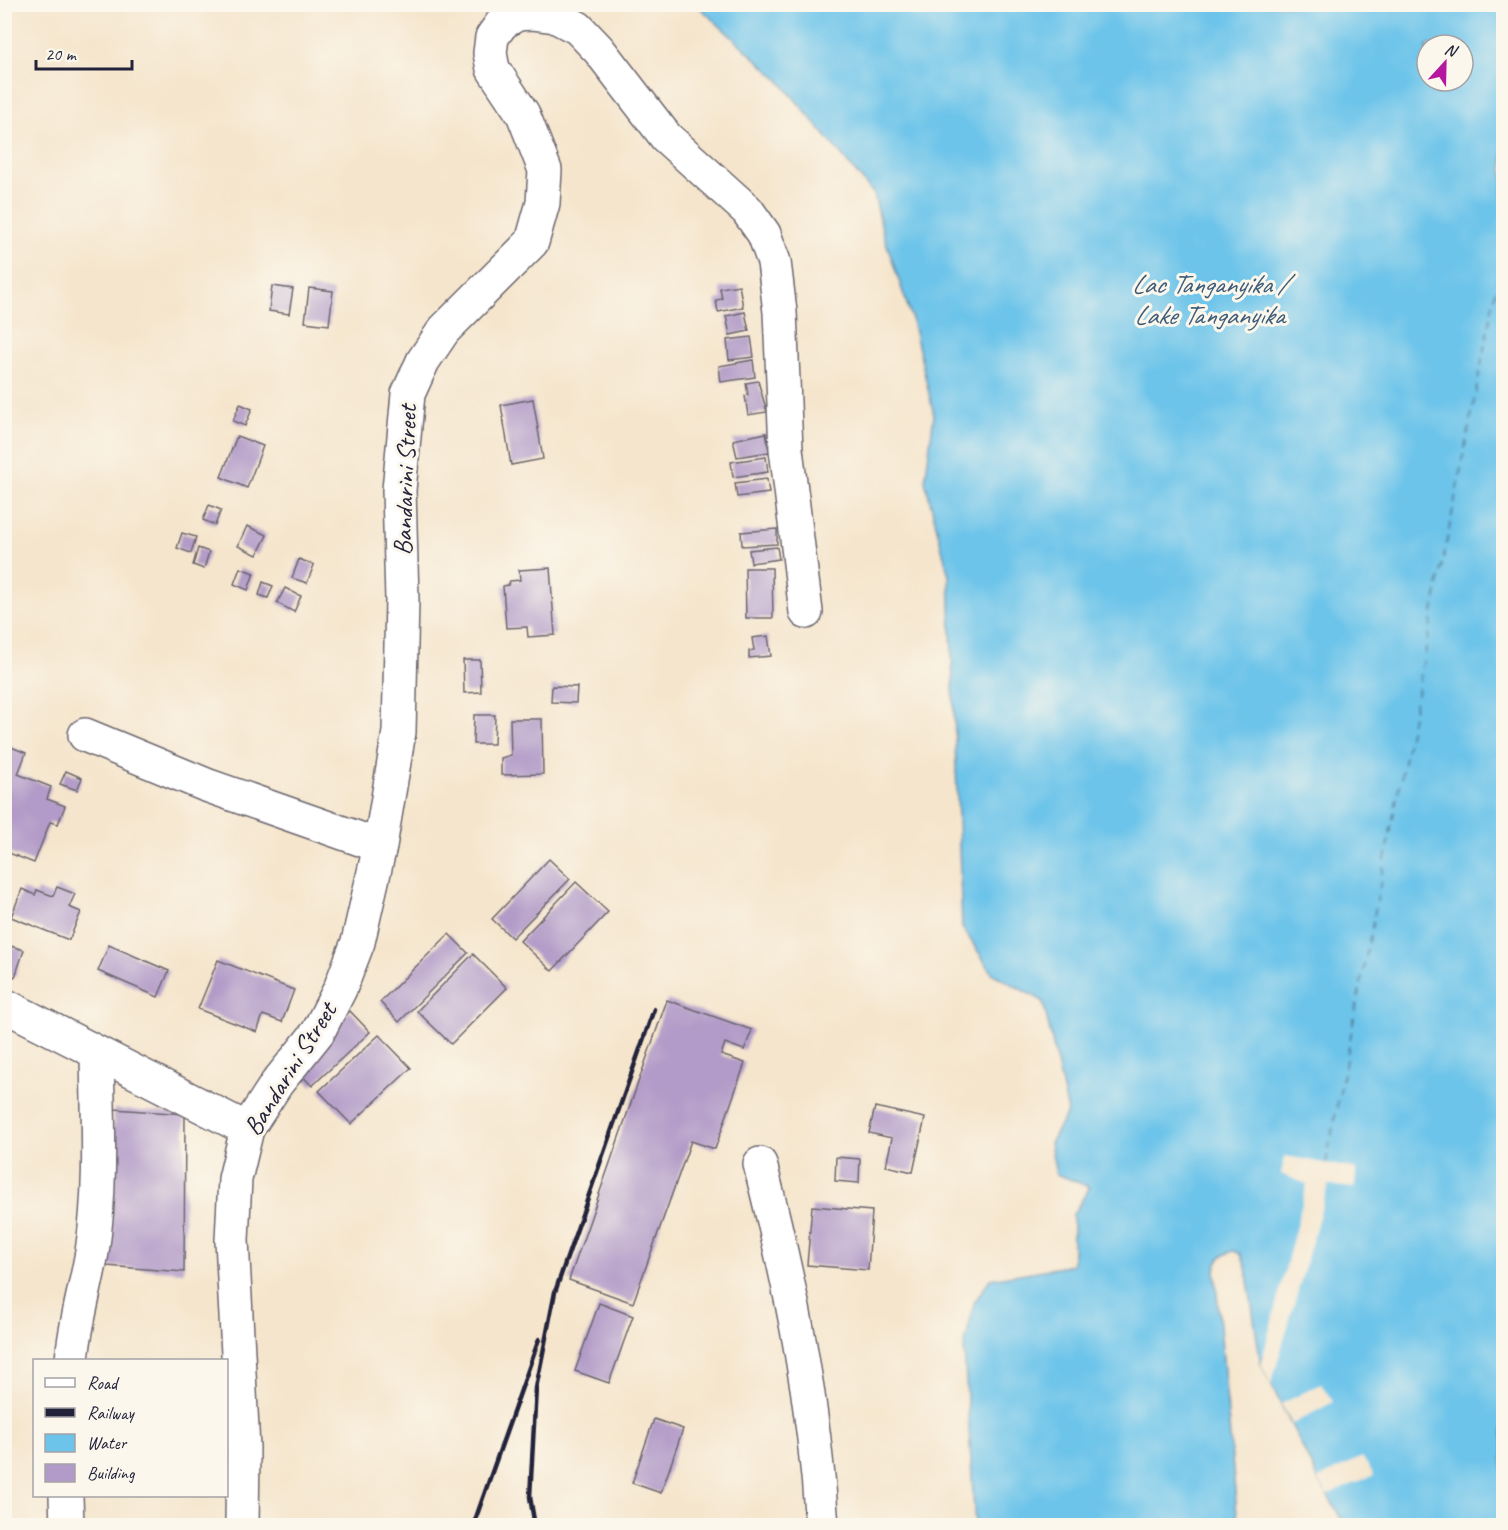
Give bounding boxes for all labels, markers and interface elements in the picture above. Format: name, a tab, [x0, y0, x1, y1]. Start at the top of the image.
scale bar	[36, 33, 132, 71]
north arrow	[1415, 33, 1475, 93]
text: N	[1442, 39, 1461, 62]
text: 20 m	[45, 43, 78, 65]
water label: Lac Tanganyika / Lake Tanganyika	[1132, 267, 1297, 332]
street label: Bandarini Street	[386, 402, 424, 556]
street label: Bandarini Street	[236, 994, 345, 1142]
legend	[33, 1359, 228, 1497]
text: Road	[87, 1372, 120, 1394]
text: Railway	[87, 1402, 135, 1424]
text: Water	[87, 1432, 128, 1454]
text: Building	[87, 1462, 136, 1484]

